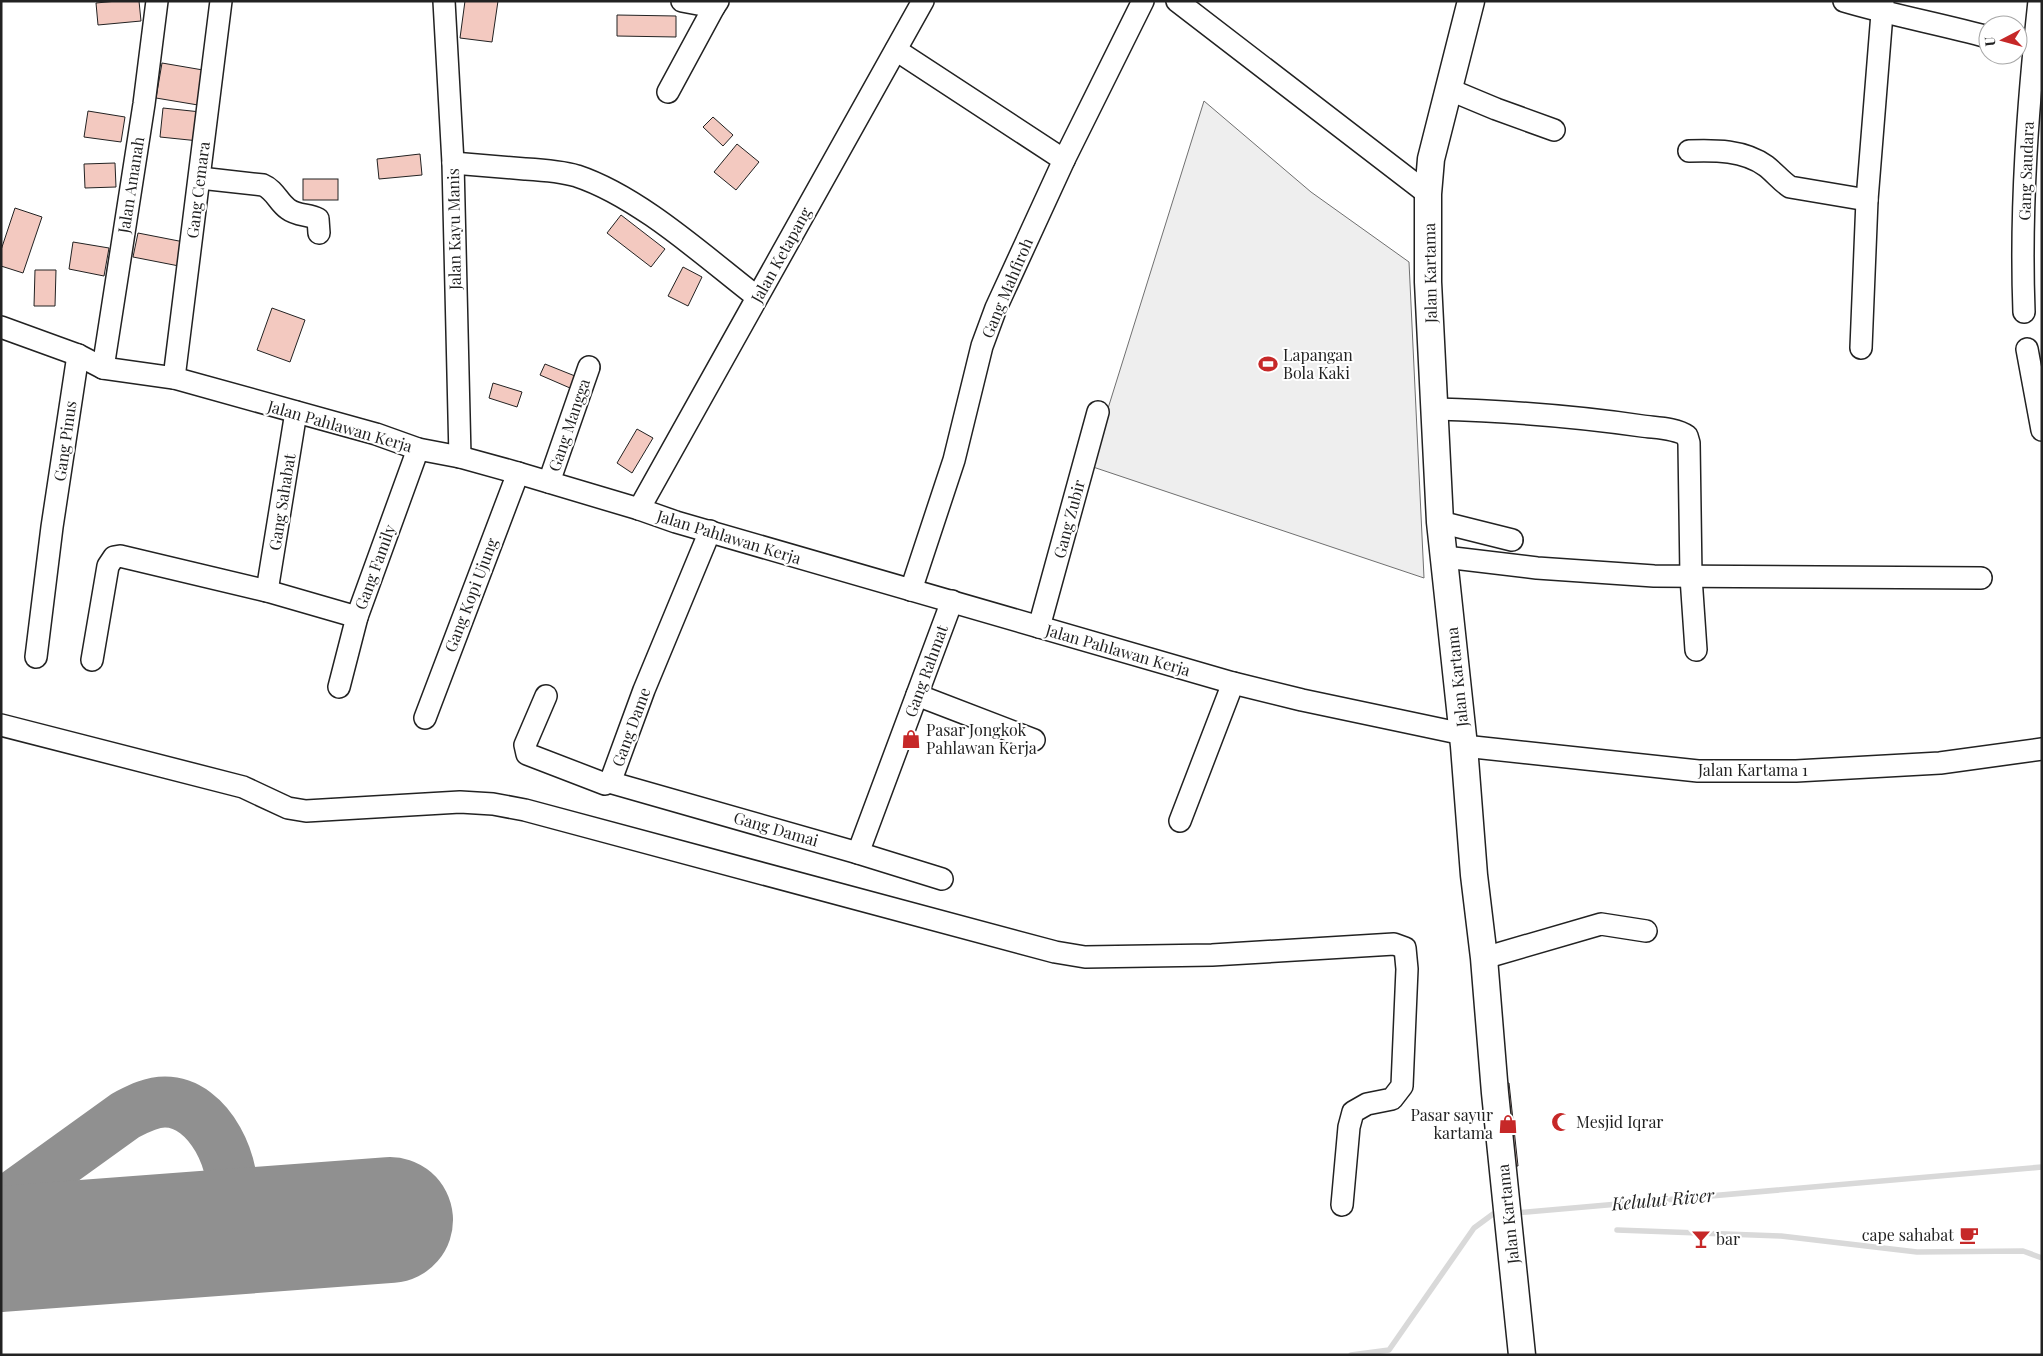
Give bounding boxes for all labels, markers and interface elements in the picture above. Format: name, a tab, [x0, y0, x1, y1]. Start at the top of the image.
north arrow	[1978, 15, 2028, 65]
text: U	[1980, 35, 2000, 47]
street label: Gang Saudara	[2013, 121, 2038, 221]
street label: Jalan Amanah	[112, 135, 149, 236]
street label: Gang Cemara	[181, 140, 214, 240]
street label: Jalan Kayu Manis	[442, 168, 465, 291]
street label: Jalan Ketapang	[745, 203, 816, 307]
street label: Jalan Kartama	[1418, 223, 1441, 324]
street label: Gang Mahfiroh	[976, 234, 1037, 341]
place label: Lapangan Bola Kaki	[1283, 344, 1353, 383]
sports icon: Lapangan Bola Kaki	[1257, 353, 1279, 375]
street label: Gang Mangga	[543, 376, 594, 474]
street label: Jalan Pahlawan Kerja	[264, 395, 415, 456]
street label: Gang Pinus	[48, 399, 81, 483]
street label: Gang Sahabat	[264, 452, 300, 552]
street label: Gang Zubir	[1048, 477, 1089, 560]
street label: Jalan Pahlawan Kerja	[654, 504, 804, 568]
street label: Gang Family	[349, 521, 400, 612]
street label: Gang Kopi Ujung	[439, 534, 502, 655]
street label: Jalan Pahlawan Kerja	[1042, 619, 1193, 680]
street label: Gang Rahmat	[899, 622, 952, 720]
street label: Jalan Kartama	[1441, 626, 1472, 729]
street label: Gang Dame	[607, 684, 655, 769]
place label: Pasar Jongkok Pahlawan Kerja	[926, 719, 1037, 758]
shop icon: Pasar Jongkok Pahlawan Kerja	[900, 728, 922, 750]
street label: Jalan Kartama 1	[1697, 759, 1808, 780]
street label: Gang Damai	[731, 806, 821, 851]
place label: Pasar sayur kartama	[1410, 1104, 1493, 1143]
mosque icon: Mesjid Iqrar	[1550, 1111, 1572, 1133]
place label: Mesjid Iqrar	[1576, 1111, 1664, 1132]
shop icon: Pasar sayur kartama	[1497, 1113, 1519, 1135]
street label: Jalan Kartama	[1492, 1163, 1523, 1266]
water label: Kelulut River	[1610, 1182, 1717, 1216]
place label: cape sahabat	[1862, 1224, 1954, 1245]
cafe icon: cape sahabat	[1958, 1224, 1980, 1246]
bar icon: bar	[1690, 1228, 1712, 1250]
place label: bar	[1716, 1228, 1740, 1249]

